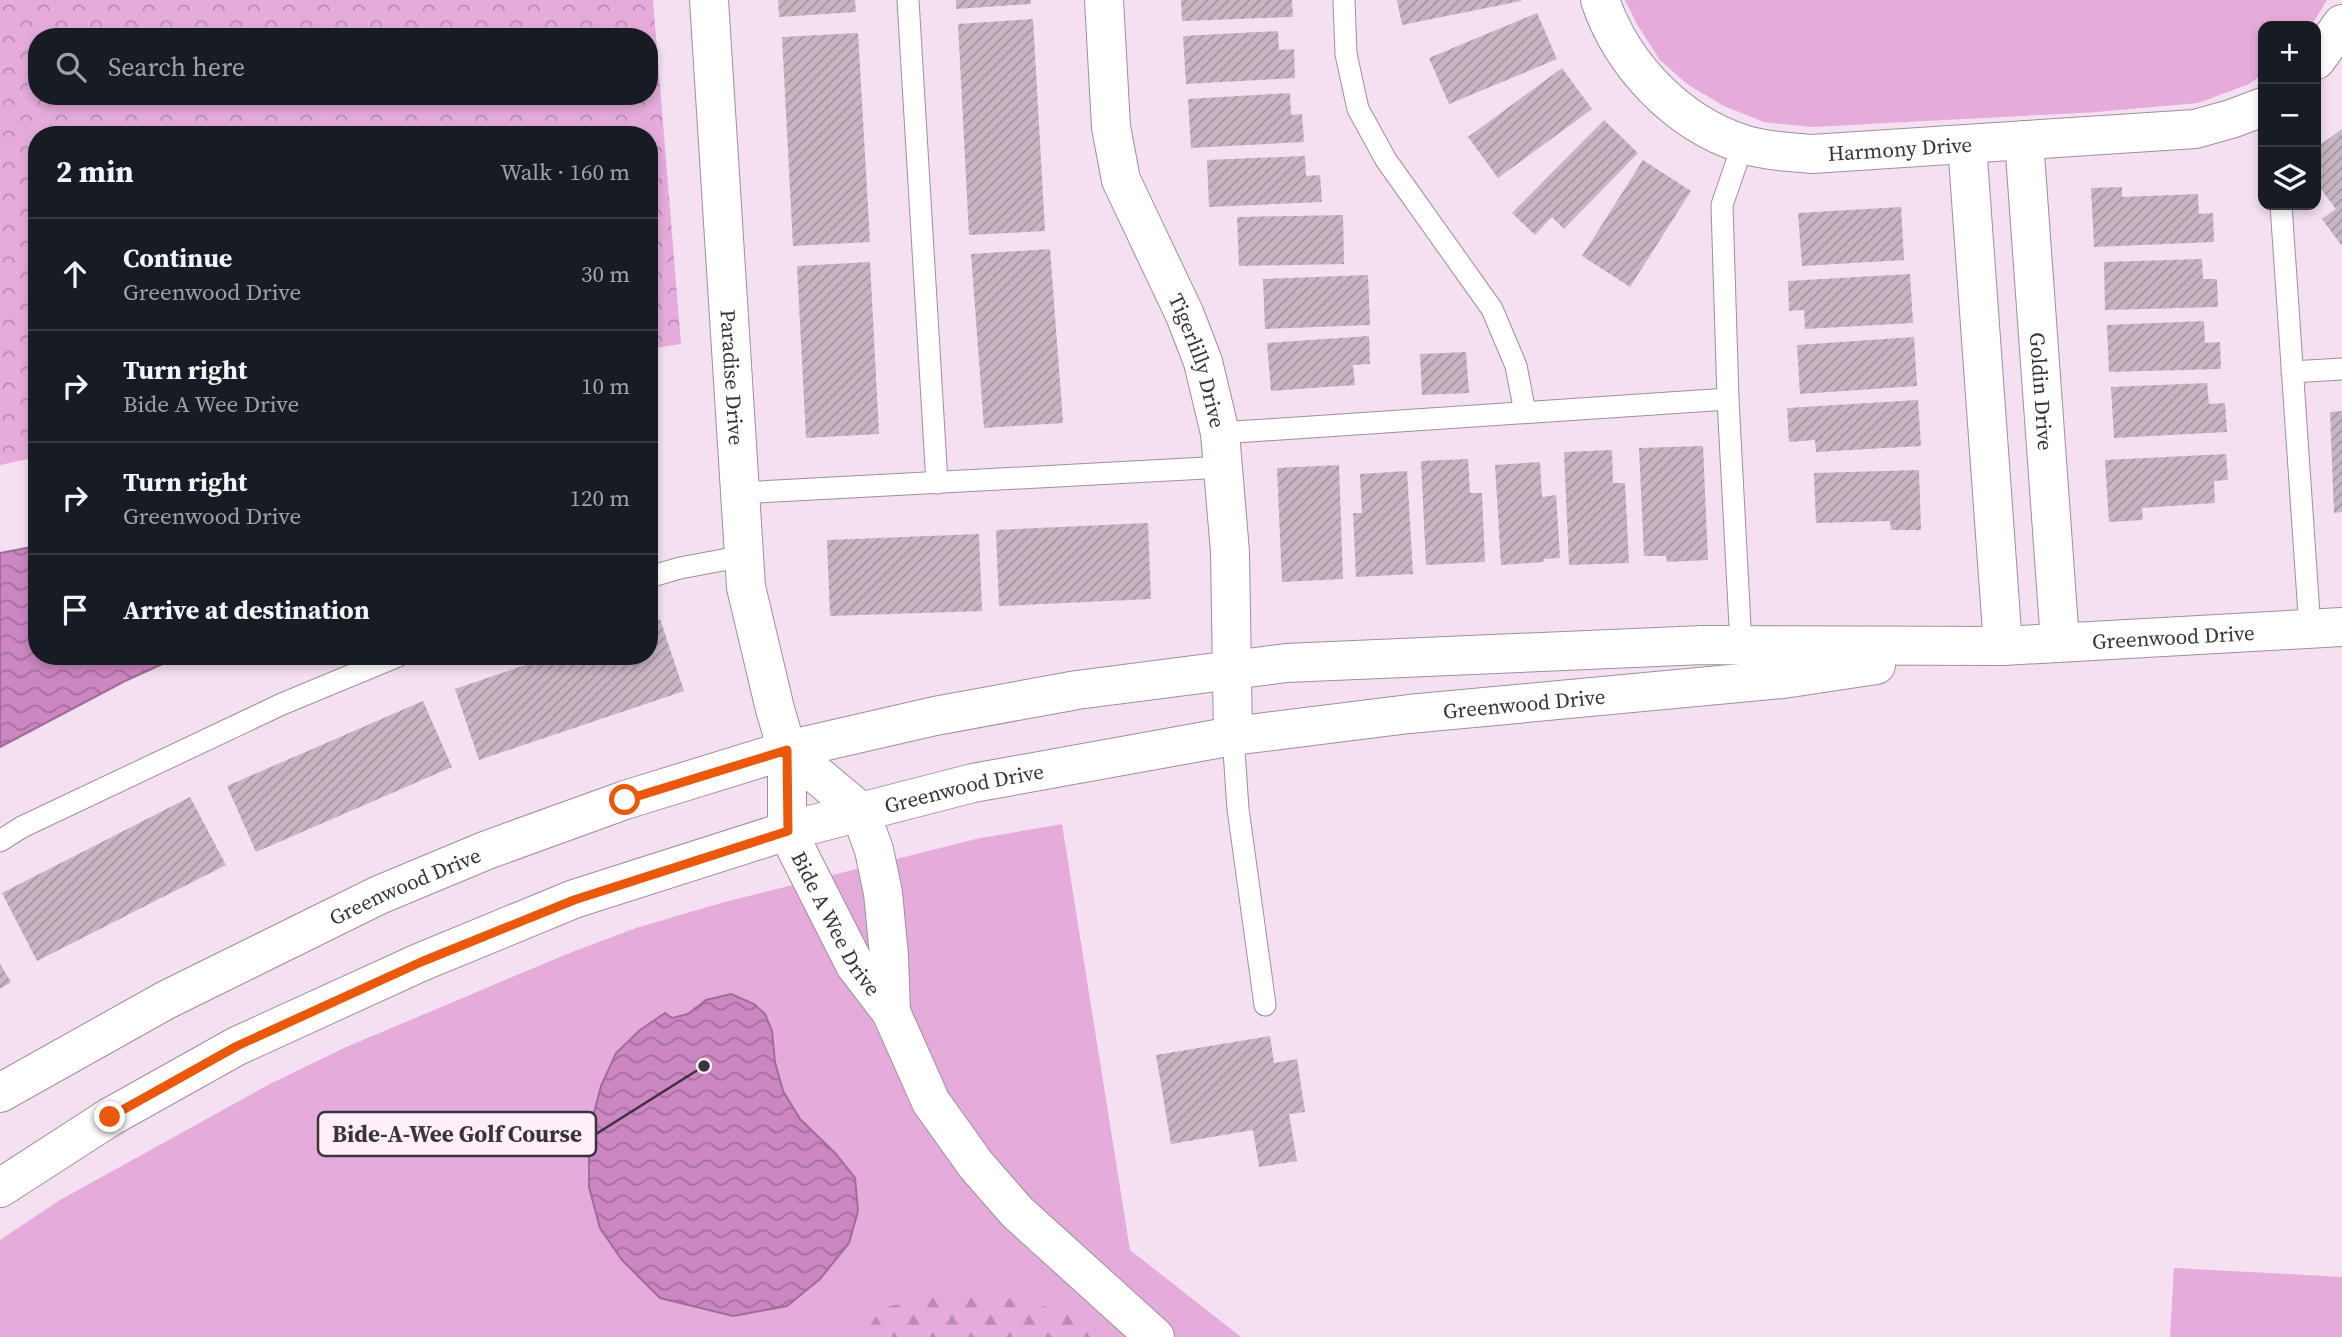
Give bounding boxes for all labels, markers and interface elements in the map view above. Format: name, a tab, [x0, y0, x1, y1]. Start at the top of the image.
map controls	[2258, 21, 2321, 210]
button: +	[2258, 21, 2321, 84]
search box	[28, 28, 658, 105]
icon: search	[52, 48, 90, 86]
text: Search here	[108, 49, 245, 85]
button: −	[2258, 84, 2321, 147]
street label: Harmony Drive	[1827, 129, 1973, 167]
button: layers	[2258, 147, 2321, 210]
text: 2 min	[56, 151, 134, 192]
text: Walk · 160 m	[500, 156, 630, 188]
text: Continue	[123, 240, 232, 276]
icon: ahead	[56, 255, 94, 293]
text: 30 m	[581, 258, 630, 290]
text: Greenwood Drive	[123, 276, 301, 308]
street label: Tigerlilly Drive	[1162, 288, 1233, 431]
street label: Paradise Drive	[714, 309, 752, 446]
street label: Goldin Drive	[2023, 331, 2061, 451]
text: Turn right	[123, 352, 247, 388]
icon: right	[56, 367, 94, 405]
text: 10 m	[581, 370, 630, 402]
text: Bide A Wee Drive	[123, 388, 299, 420]
text: Turn right	[123, 464, 247, 500]
icon: right	[56, 479, 94, 517]
text: 120 m	[569, 482, 630, 514]
text: Greenwood Drive	[123, 500, 301, 532]
icon: arrive	[56, 591, 94, 629]
text: Arrive at destination	[123, 592, 370, 628]
street label: Greenwood Drive	[2091, 617, 2255, 655]
street label: Greenwood Drive	[1442, 681, 1606, 725]
street label: Greenwood Drive	[881, 756, 1046, 820]
route start	[609, 784, 640, 815]
street label: Greenwood Drive	[324, 840, 485, 932]
street label: Bide A Wee Drive	[785, 846, 888, 1002]
route end	[94, 1101, 125, 1132]
callout: Bide-A-Wee Golf Course	[318, 1112, 596, 1156]
text: Bide-A-Wee Golf Course	[332, 1118, 582, 1150]

